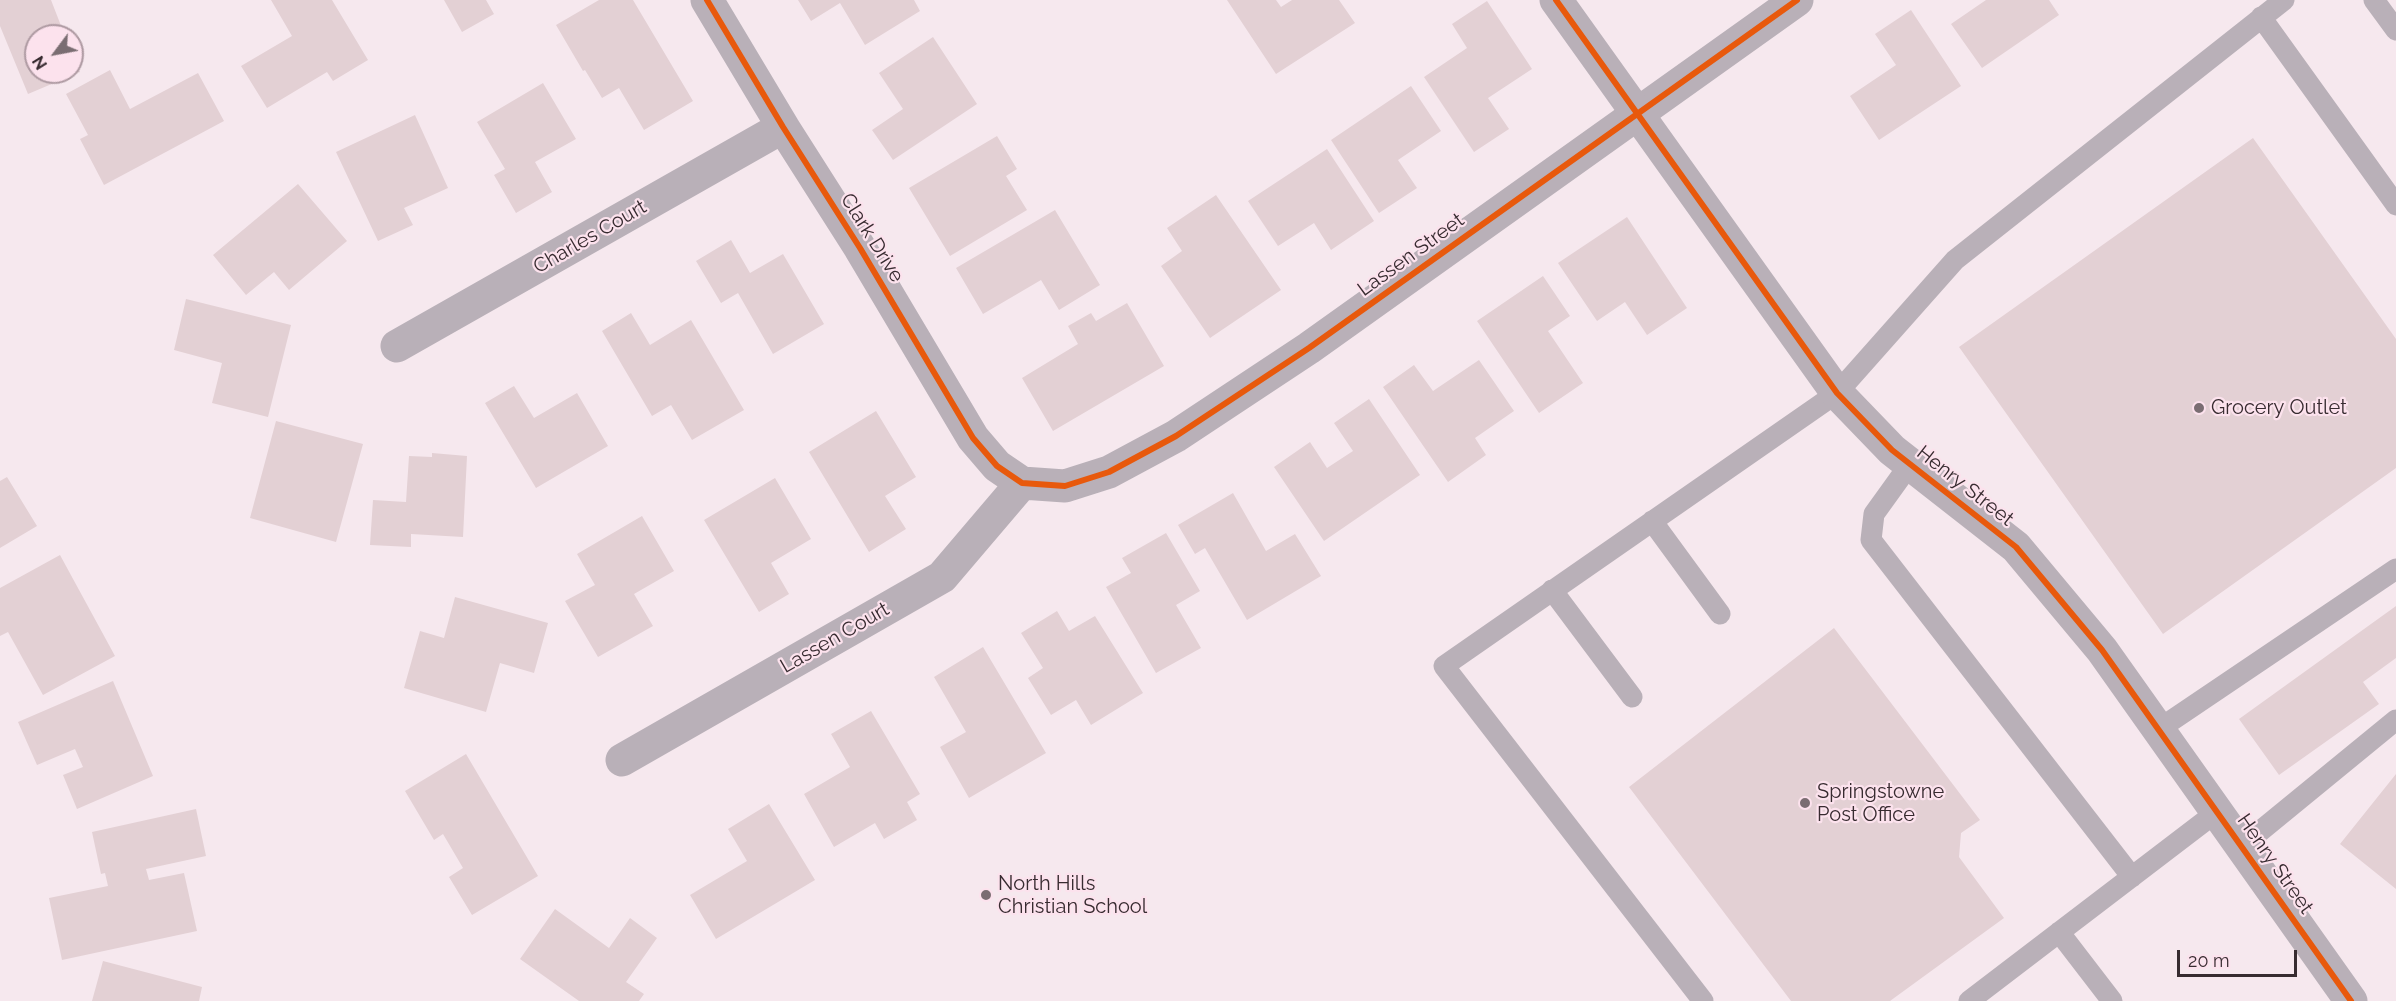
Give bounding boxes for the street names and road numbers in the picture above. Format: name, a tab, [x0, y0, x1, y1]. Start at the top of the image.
street label: Clark Drive	[835, 189, 909, 287]
street label: Charles Court	[529, 195, 651, 279]
street label: Lassen Street	[1353, 208, 1469, 302]
street label: Henry Street	[1912, 441, 2018, 531]
street label: Lassen Court	[776, 597, 894, 679]
street label: Henry Street	[2232, 809, 2318, 919]

